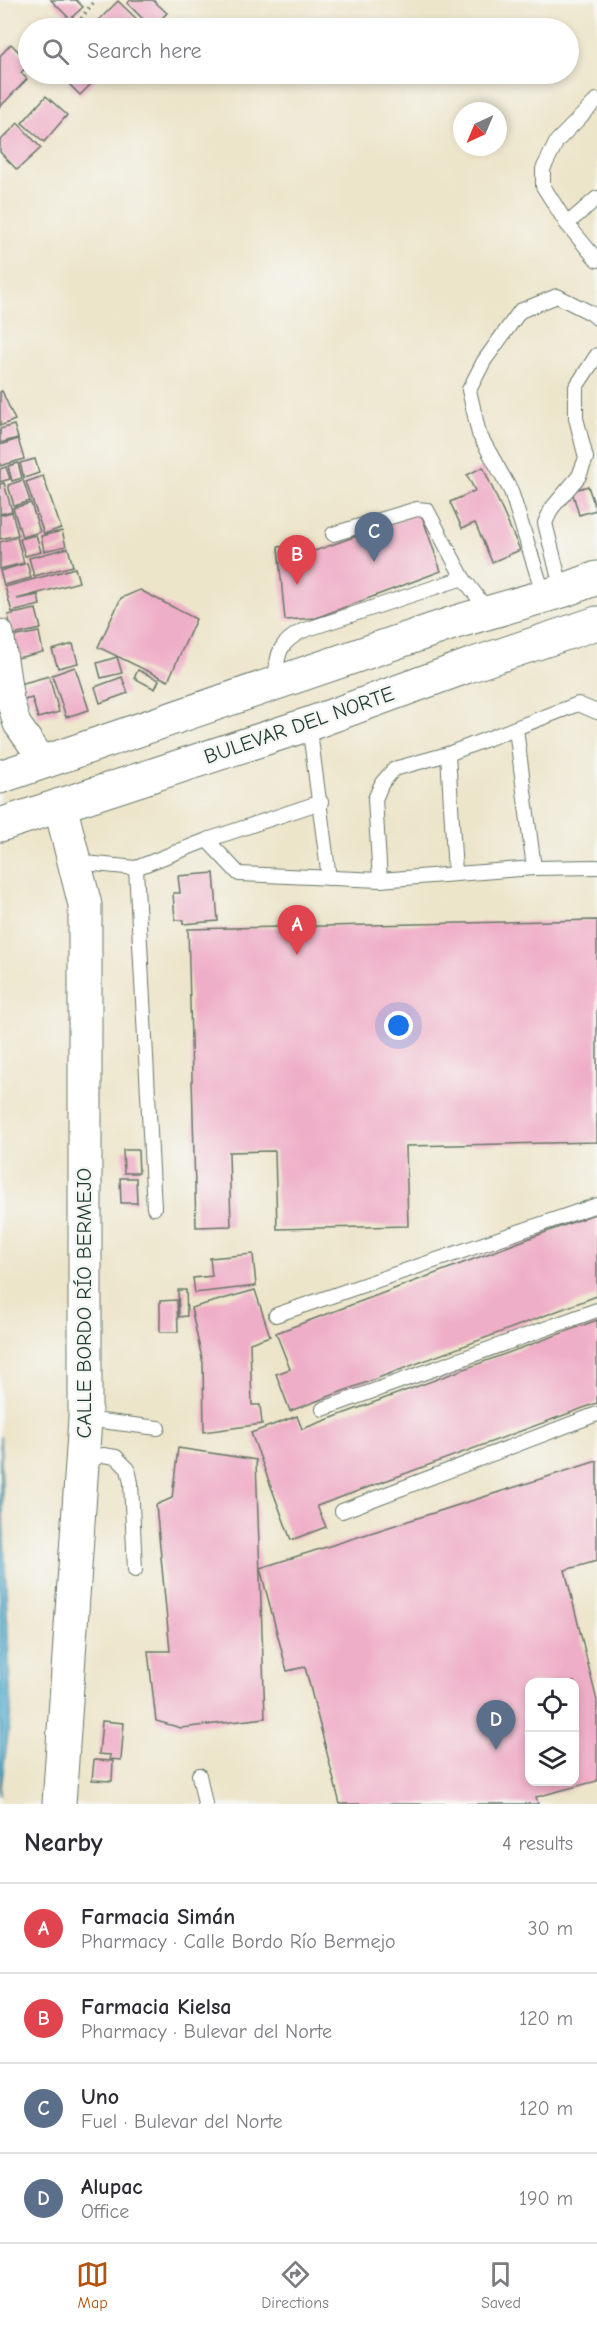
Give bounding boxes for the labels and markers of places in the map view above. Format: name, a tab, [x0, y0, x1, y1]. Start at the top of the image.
pin: C	[354, 512, 394, 562]
pin: B	[278, 536, 316, 585]
pin: A	[278, 906, 316, 955]
pin: D	[476, 1700, 516, 1750]

